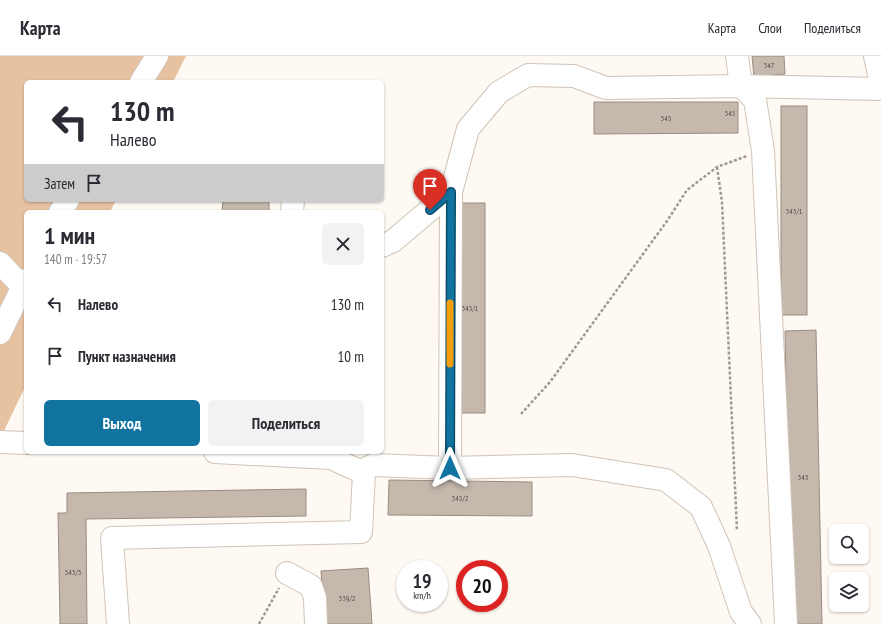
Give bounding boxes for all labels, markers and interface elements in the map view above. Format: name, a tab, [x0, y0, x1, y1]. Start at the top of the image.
text: Карта	[20, 16, 61, 40]
text: Карта	[708, 19, 736, 37]
text: Слои	[758, 19, 782, 37]
text: Поделиться	[804, 19, 861, 37]
house number: 347	[764, 60, 775, 70]
text: 130 m	[110, 92, 174, 129]
icon: left	[44, 96, 96, 148]
house number: 345	[725, 108, 735, 118]
house number: 345	[661, 113, 671, 123]
text: Налево	[110, 128, 157, 151]
pin	[413, 169, 447, 210]
icon: arrive	[83, 172, 105, 194]
text: Затем	[44, 174, 75, 193]
icon: arrive	[419, 175, 441, 197]
house number: 343/1	[786, 206, 803, 216]
text: 1 мин	[44, 220, 95, 251]
button: close	[322, 223, 364, 265]
text: 140 m · 19:57	[44, 251, 107, 268]
icon: left	[44, 293, 66, 315]
text: Налево	[78, 295, 118, 314]
text: 130 m	[331, 295, 364, 314]
house number: 345/1	[462, 303, 479, 313]
icon: arrive	[44, 345, 66, 367]
text: Пункт назначения	[78, 347, 176, 366]
text: 10 m	[338, 347, 364, 366]
button: Выход	[44, 400, 200, 446]
button: Поделиться	[208, 400, 364, 446]
position arrow	[429, 447, 471, 489]
house number: 343	[798, 472, 809, 482]
house number: 345/2	[452, 493, 469, 503]
map controls	[829, 524, 869, 612]
button: search	[829, 524, 869, 564]
speed limit sign: 20	[456, 560, 508, 612]
house number: 343/3	[65, 567, 82, 577]
text: 19	[412, 568, 432, 594]
button: layers	[829, 572, 869, 612]
text: km/h	[413, 589, 431, 602]
house number: 339/2	[339, 593, 356, 603]

